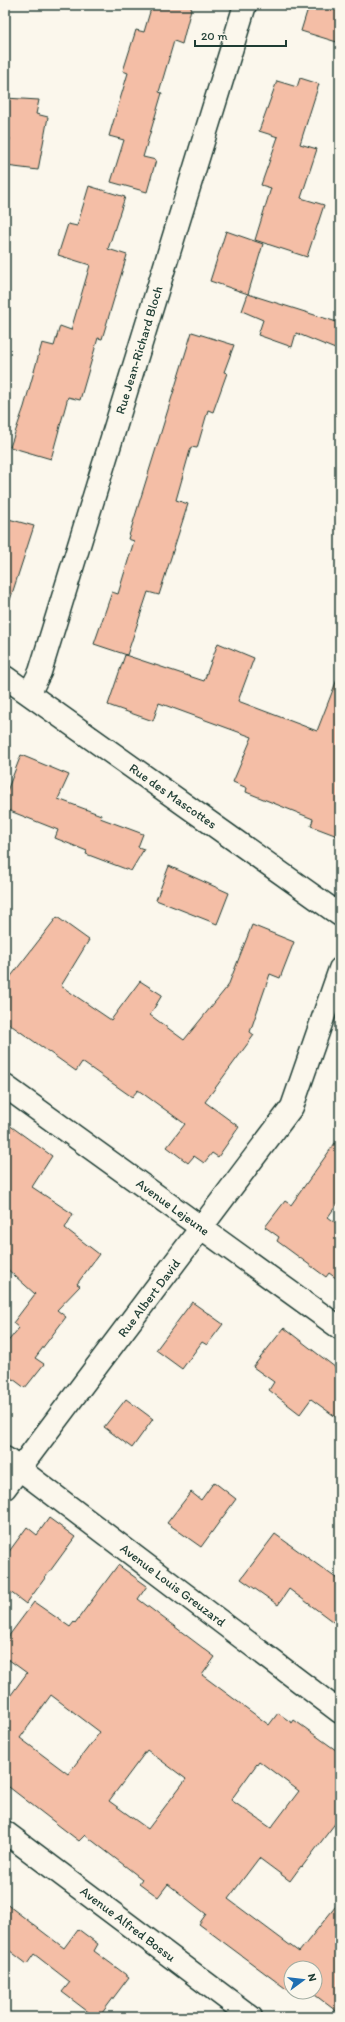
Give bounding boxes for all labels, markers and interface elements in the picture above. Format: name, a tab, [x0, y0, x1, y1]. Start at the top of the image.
scale bar	[195, 22, 286, 48]
text: 20 m	[201, 29, 228, 43]
street label: Rue Jean-Richard Bloch	[112, 284, 166, 416]
street label: Rue des Mascottes	[126, 760, 220, 832]
street label: Avenue Lejeune	[134, 1176, 212, 1238]
street label: Rue Albert David	[115, 1256, 183, 1340]
street label: Avenue Louis Greuzard	[117, 1540, 229, 1630]
street label: Avenue Alfred Bossu	[77, 1883, 179, 1965]
north arrow	[283, 1960, 323, 2000]
text: N	[305, 1972, 319, 1983]

